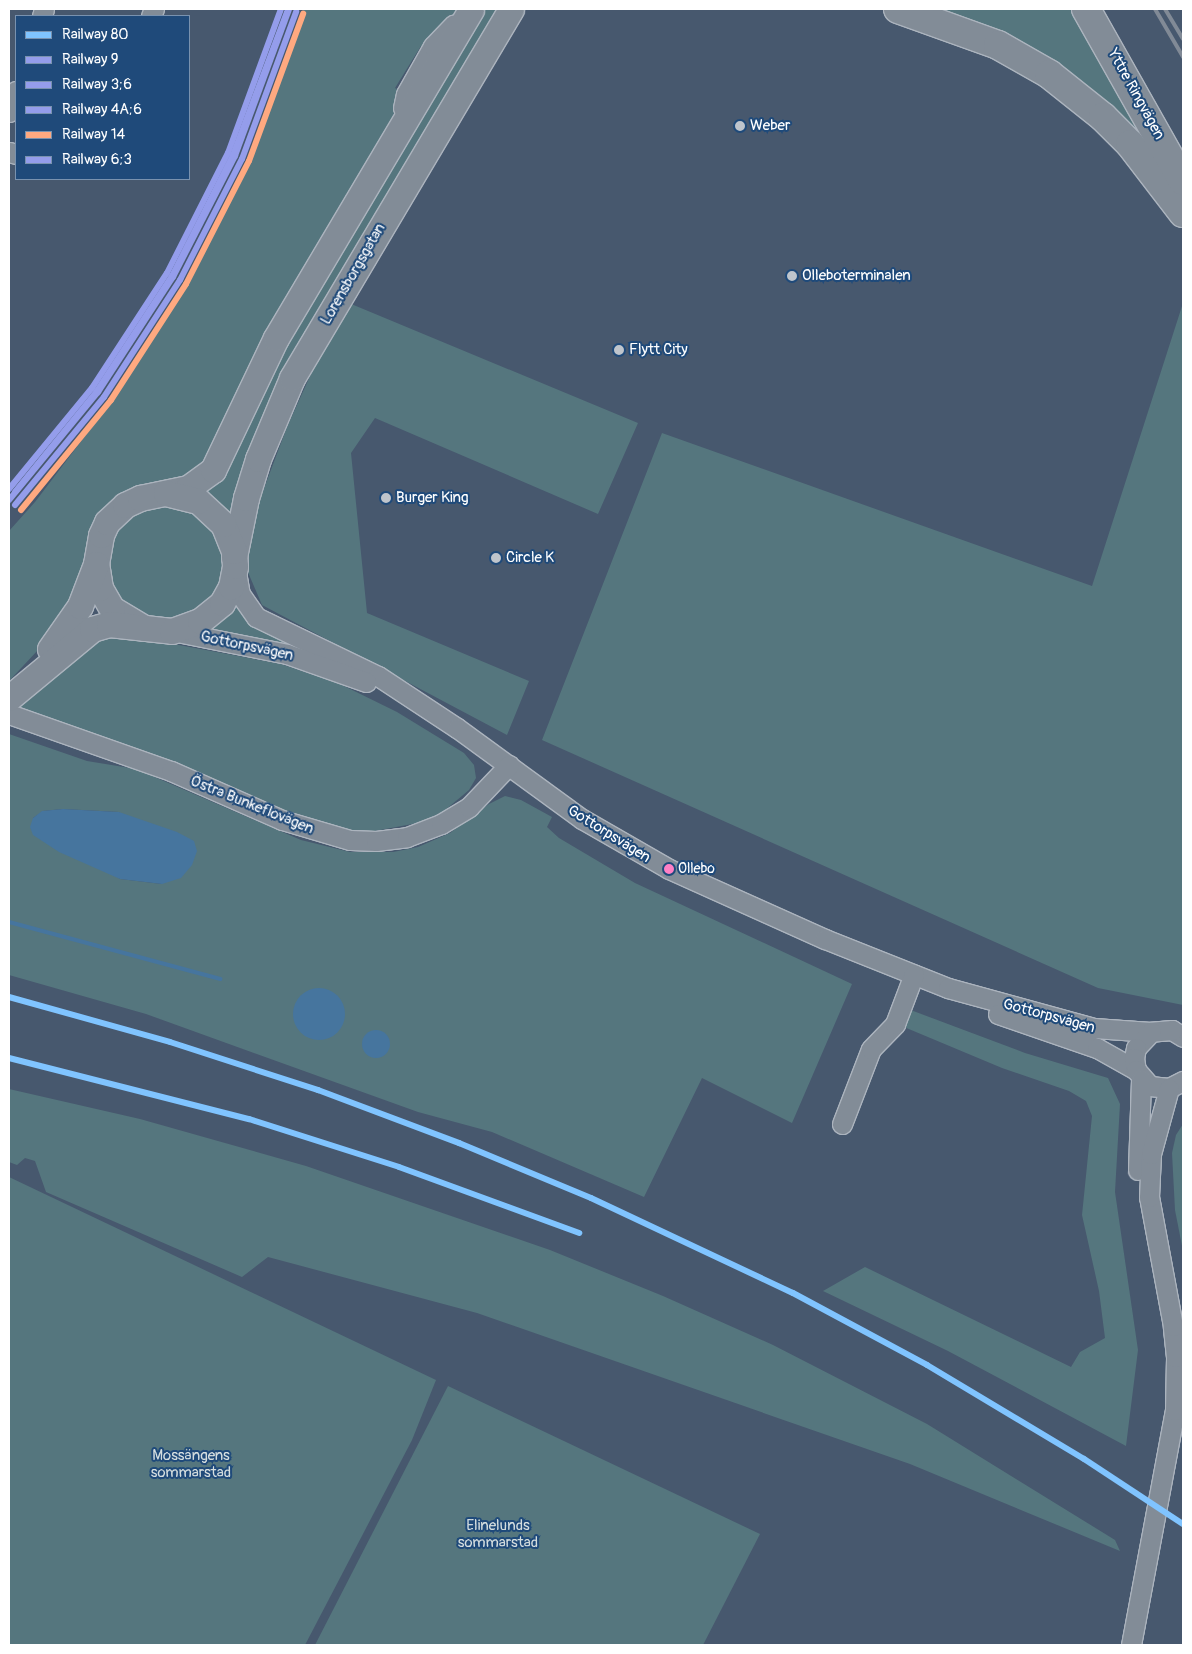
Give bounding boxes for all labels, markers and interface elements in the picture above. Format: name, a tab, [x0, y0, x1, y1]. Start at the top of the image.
legend	[15, 15, 190, 180]
text: Railway 80	[62, 25, 128, 44]
street label: Yttre Ringvägen	[1104, 45, 1168, 143]
text: Railway 9	[62, 50, 118, 69]
text: Railway 3;6	[62, 75, 132, 94]
text: Railway 4A;6	[62, 100, 142, 119]
place label: Weber	[750, 117, 790, 135]
marker: Weber	[734, 120, 746, 132]
text: Railway 14	[62, 125, 125, 144]
text: Railway 6;3	[62, 150, 132, 169]
street label: Lorensborgsgatan	[317, 220, 389, 328]
place label: Olleboterminalen	[802, 267, 911, 285]
marker: Olleboterminalen	[786, 270, 798, 282]
place label: Flytt City	[629, 341, 688, 359]
marker: Flytt City	[613, 344, 625, 356]
place label: Burger King	[396, 489, 469, 507]
marker: Burger King	[380, 492, 392, 504]
place label: Circle K	[506, 549, 554, 567]
marker: Circle K	[490, 552, 502, 564]
street label: Gottorpsvägen	[199, 627, 295, 665]
street label: Östra Bunkeflovägen	[188, 772, 316, 838]
street label: Gottorpsvägen	[564, 801, 654, 867]
place label: Ollebo	[678, 861, 715, 877]
marker: Ollebo	[664, 864, 674, 874]
street label: Gottorpsvägen	[1001, 995, 1097, 1037]
park label: Mossängens sommarstad	[151, 1446, 231, 1481]
park label: Elinelunds sommarstad	[458, 1516, 538, 1551]

